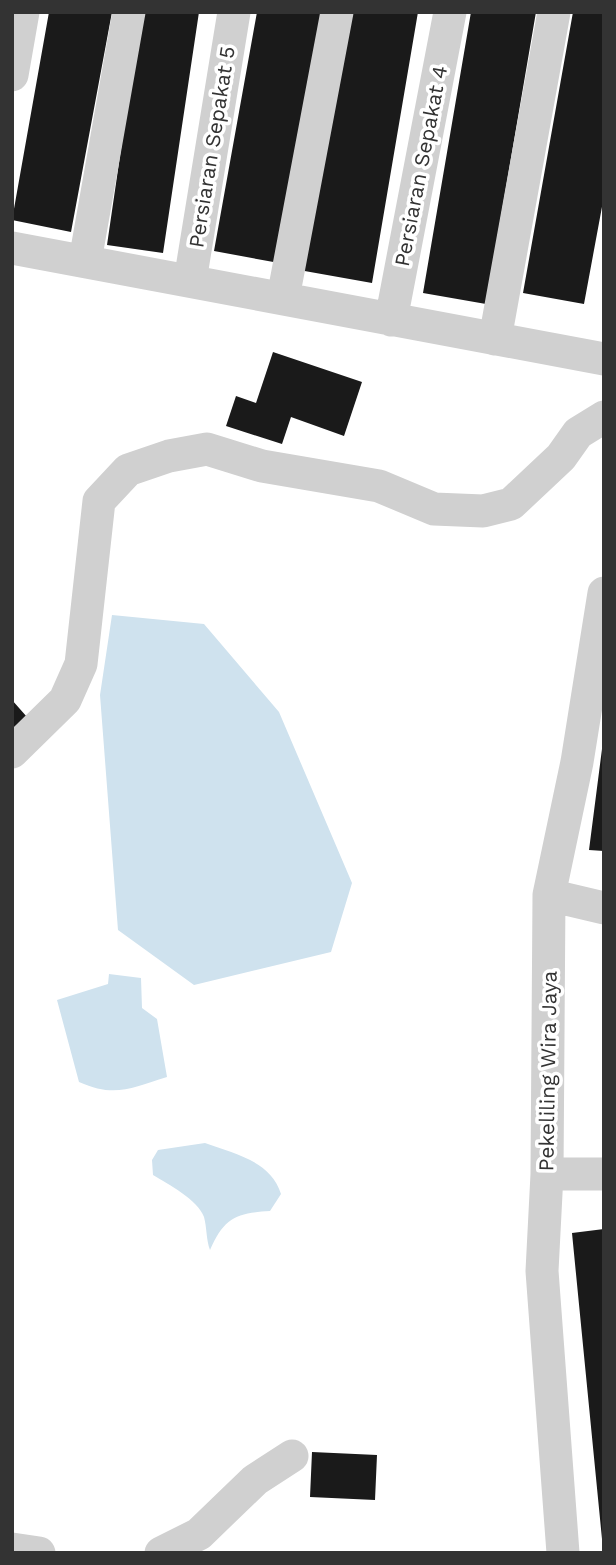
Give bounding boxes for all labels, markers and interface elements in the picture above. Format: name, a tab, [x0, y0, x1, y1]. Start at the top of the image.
street label: Persiaran Sepakat 5	[183, 44, 240, 249]
street label: Persiaran Sepakat 4	[389, 63, 452, 269]
street label: Pekeliling Wira Jaya	[533, 970, 562, 1171]

